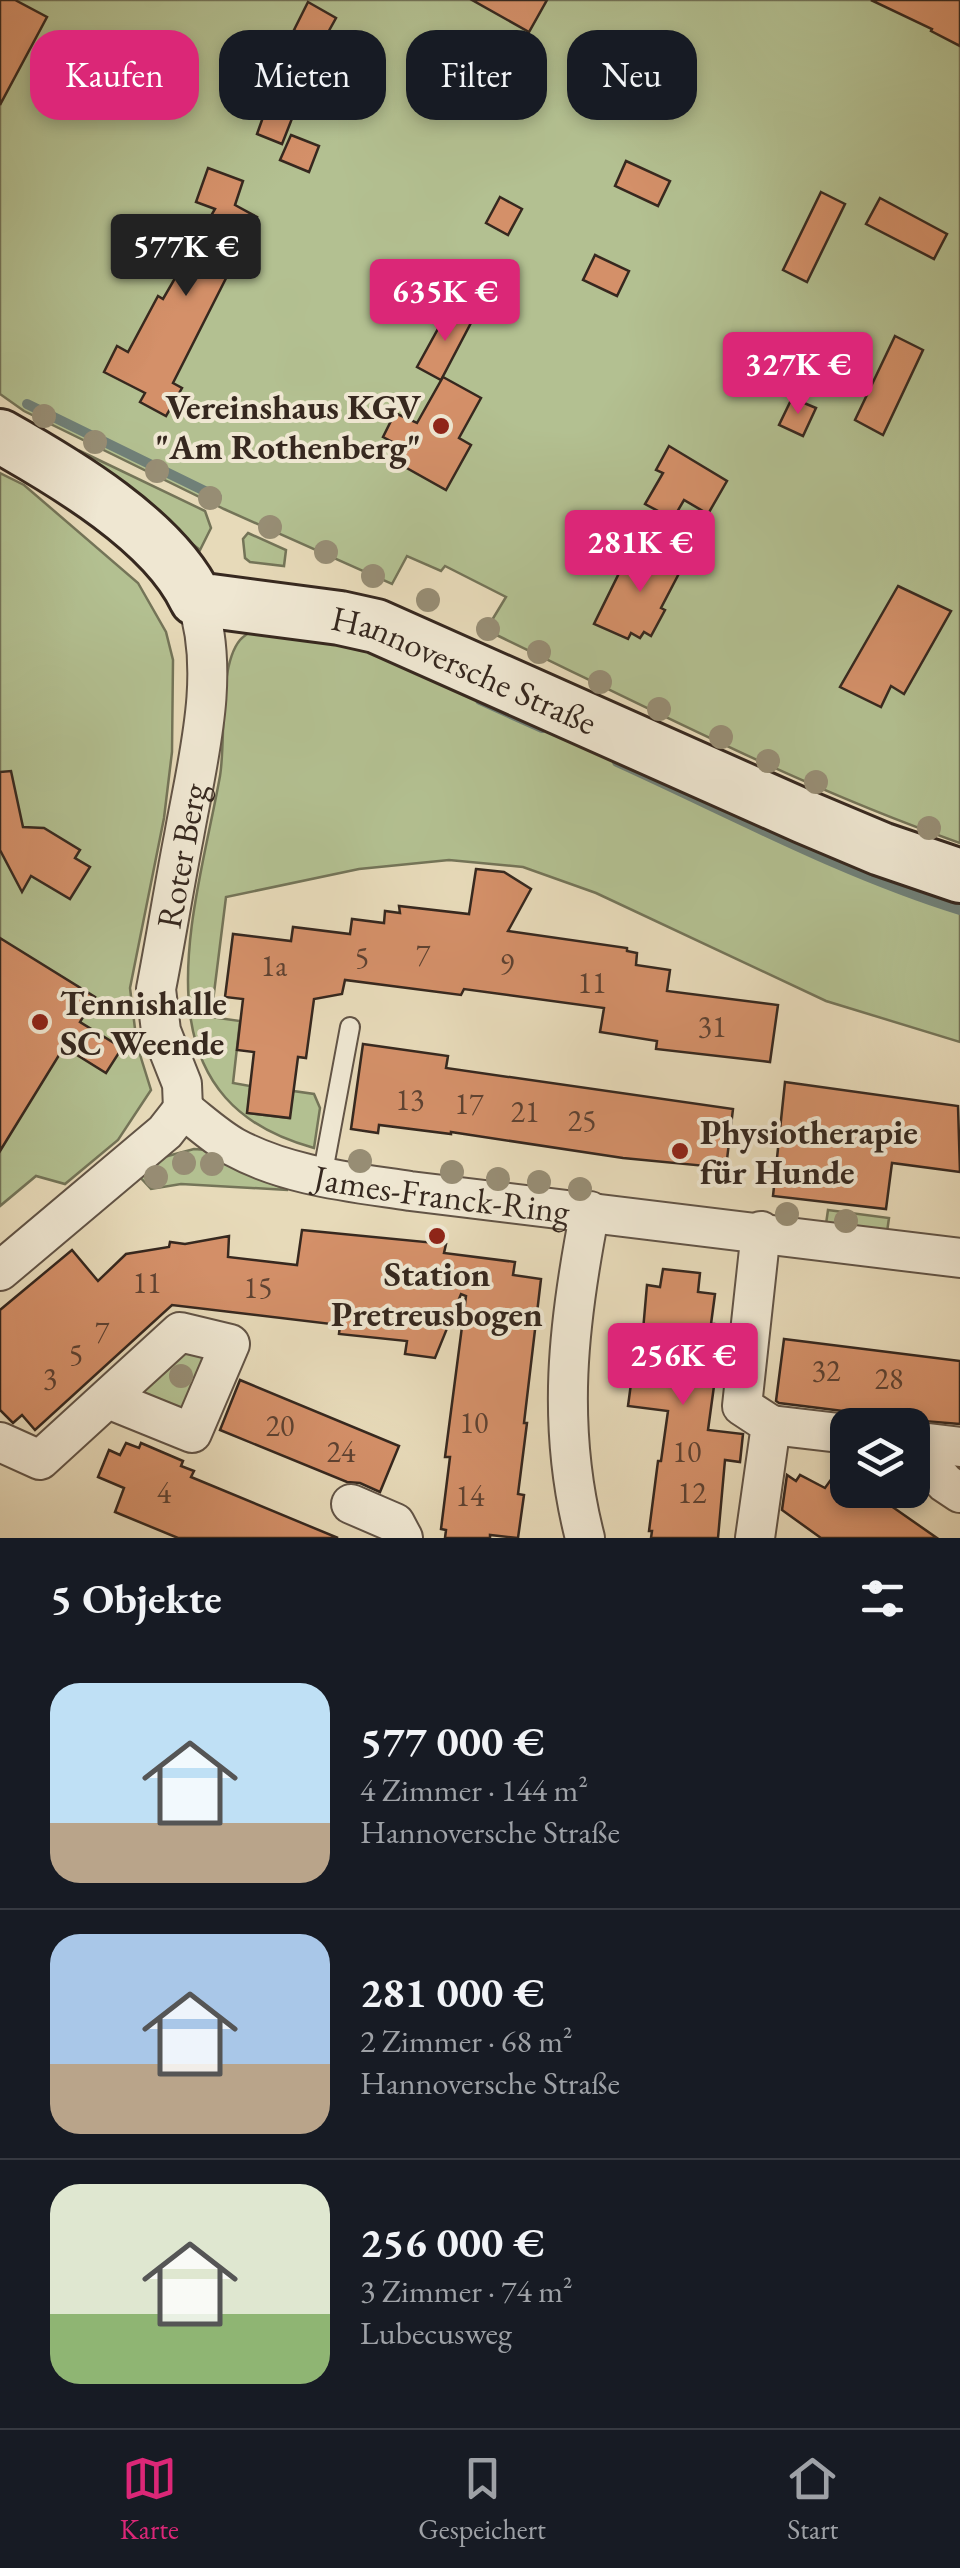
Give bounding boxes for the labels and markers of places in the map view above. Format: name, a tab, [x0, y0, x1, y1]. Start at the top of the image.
pin: 577K €	[105, 214, 267, 299]
pin: 635K €	[364, 259, 526, 344]
pin: 327K €	[717, 332, 879, 417]
place label: Vereinshaus KGV "Am Rothenberg"	[155, 384, 421, 469]
marker: Vereinshaus KGV "Am Rothenberg"	[430, 415, 452, 437]
pin: 281K €	[559, 510, 721, 595]
place label: Tennishalle SC Weende	[60, 980, 227, 1065]
marker: Tennishalle SC Weende	[29, 1011, 51, 1033]
place label: Physiotherapie für Hunde	[700, 1109, 918, 1194]
marker: Physiotherapie für Hunde	[669, 1140, 691, 1162]
marker: Station Pretreusbogen	[426, 1225, 448, 1247]
place label: Station Pretreusbogen	[331, 1251, 543, 1336]
pin: 256K €	[602, 1323, 764, 1408]

